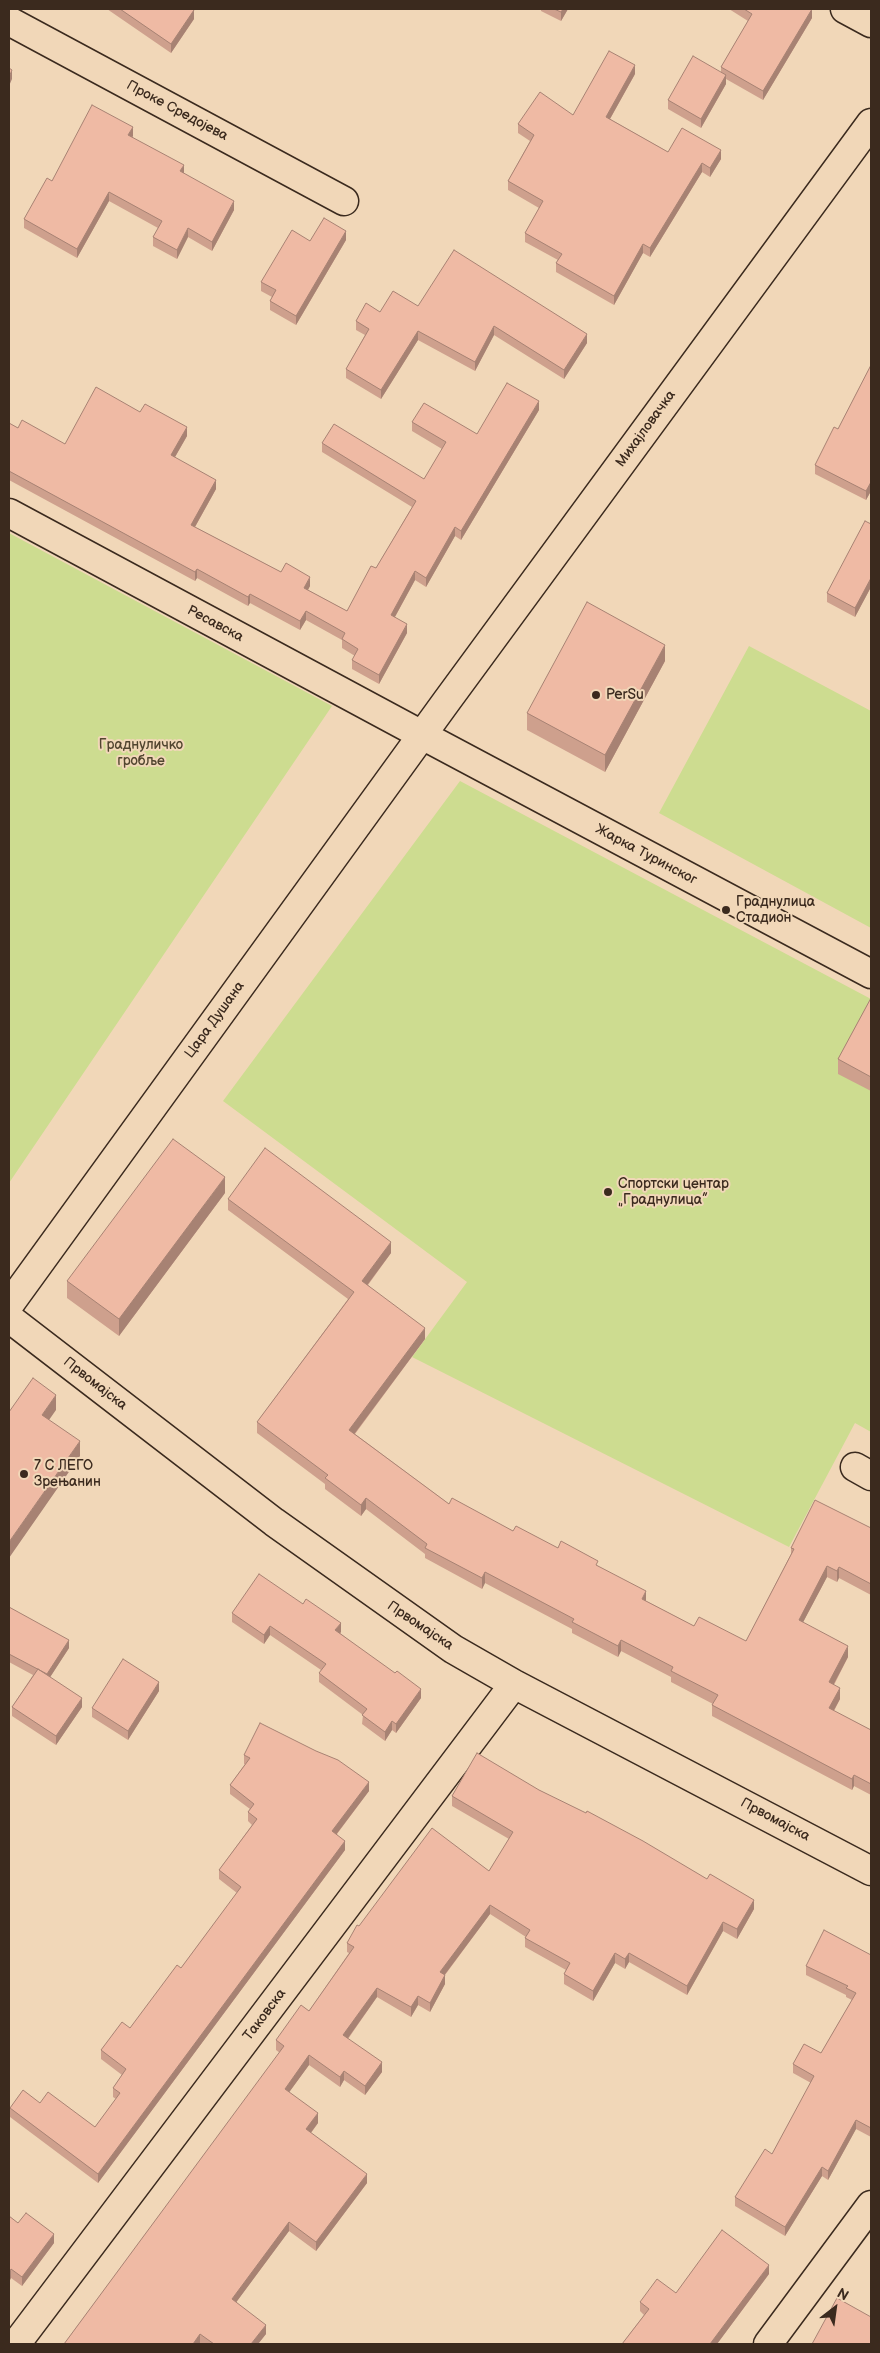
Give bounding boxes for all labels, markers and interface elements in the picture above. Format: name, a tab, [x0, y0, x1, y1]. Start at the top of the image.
street label: Проке Средојева	[123, 77, 231, 145]
street label: Михајловачка	[613, 387, 679, 471]
street label: Ресавска	[184, 602, 246, 646]
place label: PerSu	[606, 687, 644, 703]
marker: PerSu	[590, 689, 602, 701]
park label: Граднуличко гробље	[99, 737, 183, 770]
street label: Жарка Туринског	[592, 821, 700, 889]
place label: Граднулица Стадион	[736, 894, 815, 926]
marker: Граднулица Стадион	[720, 904, 732, 916]
street label: Цара Душана	[182, 978, 248, 1062]
place label: Спортски центар „Граднулица”	[618, 1176, 729, 1208]
marker: Спортски центар „Граднулица”	[602, 1186, 614, 1198]
street label: Првомајска	[60, 1354, 130, 1414]
place label: 7 С ЛЕГО Зрењанин	[34, 1458, 101, 1490]
marker: 7 С ЛЕГО Зрењанин	[18, 1468, 30, 1480]
street label: Првомајска	[384, 1598, 456, 1654]
street label: Првомајска	[737, 1795, 813, 1845]
street label: Таковска	[240, 1986, 290, 2044]
north arrow	[810, 2283, 860, 2333]
text: N	[834, 2285, 852, 2305]

